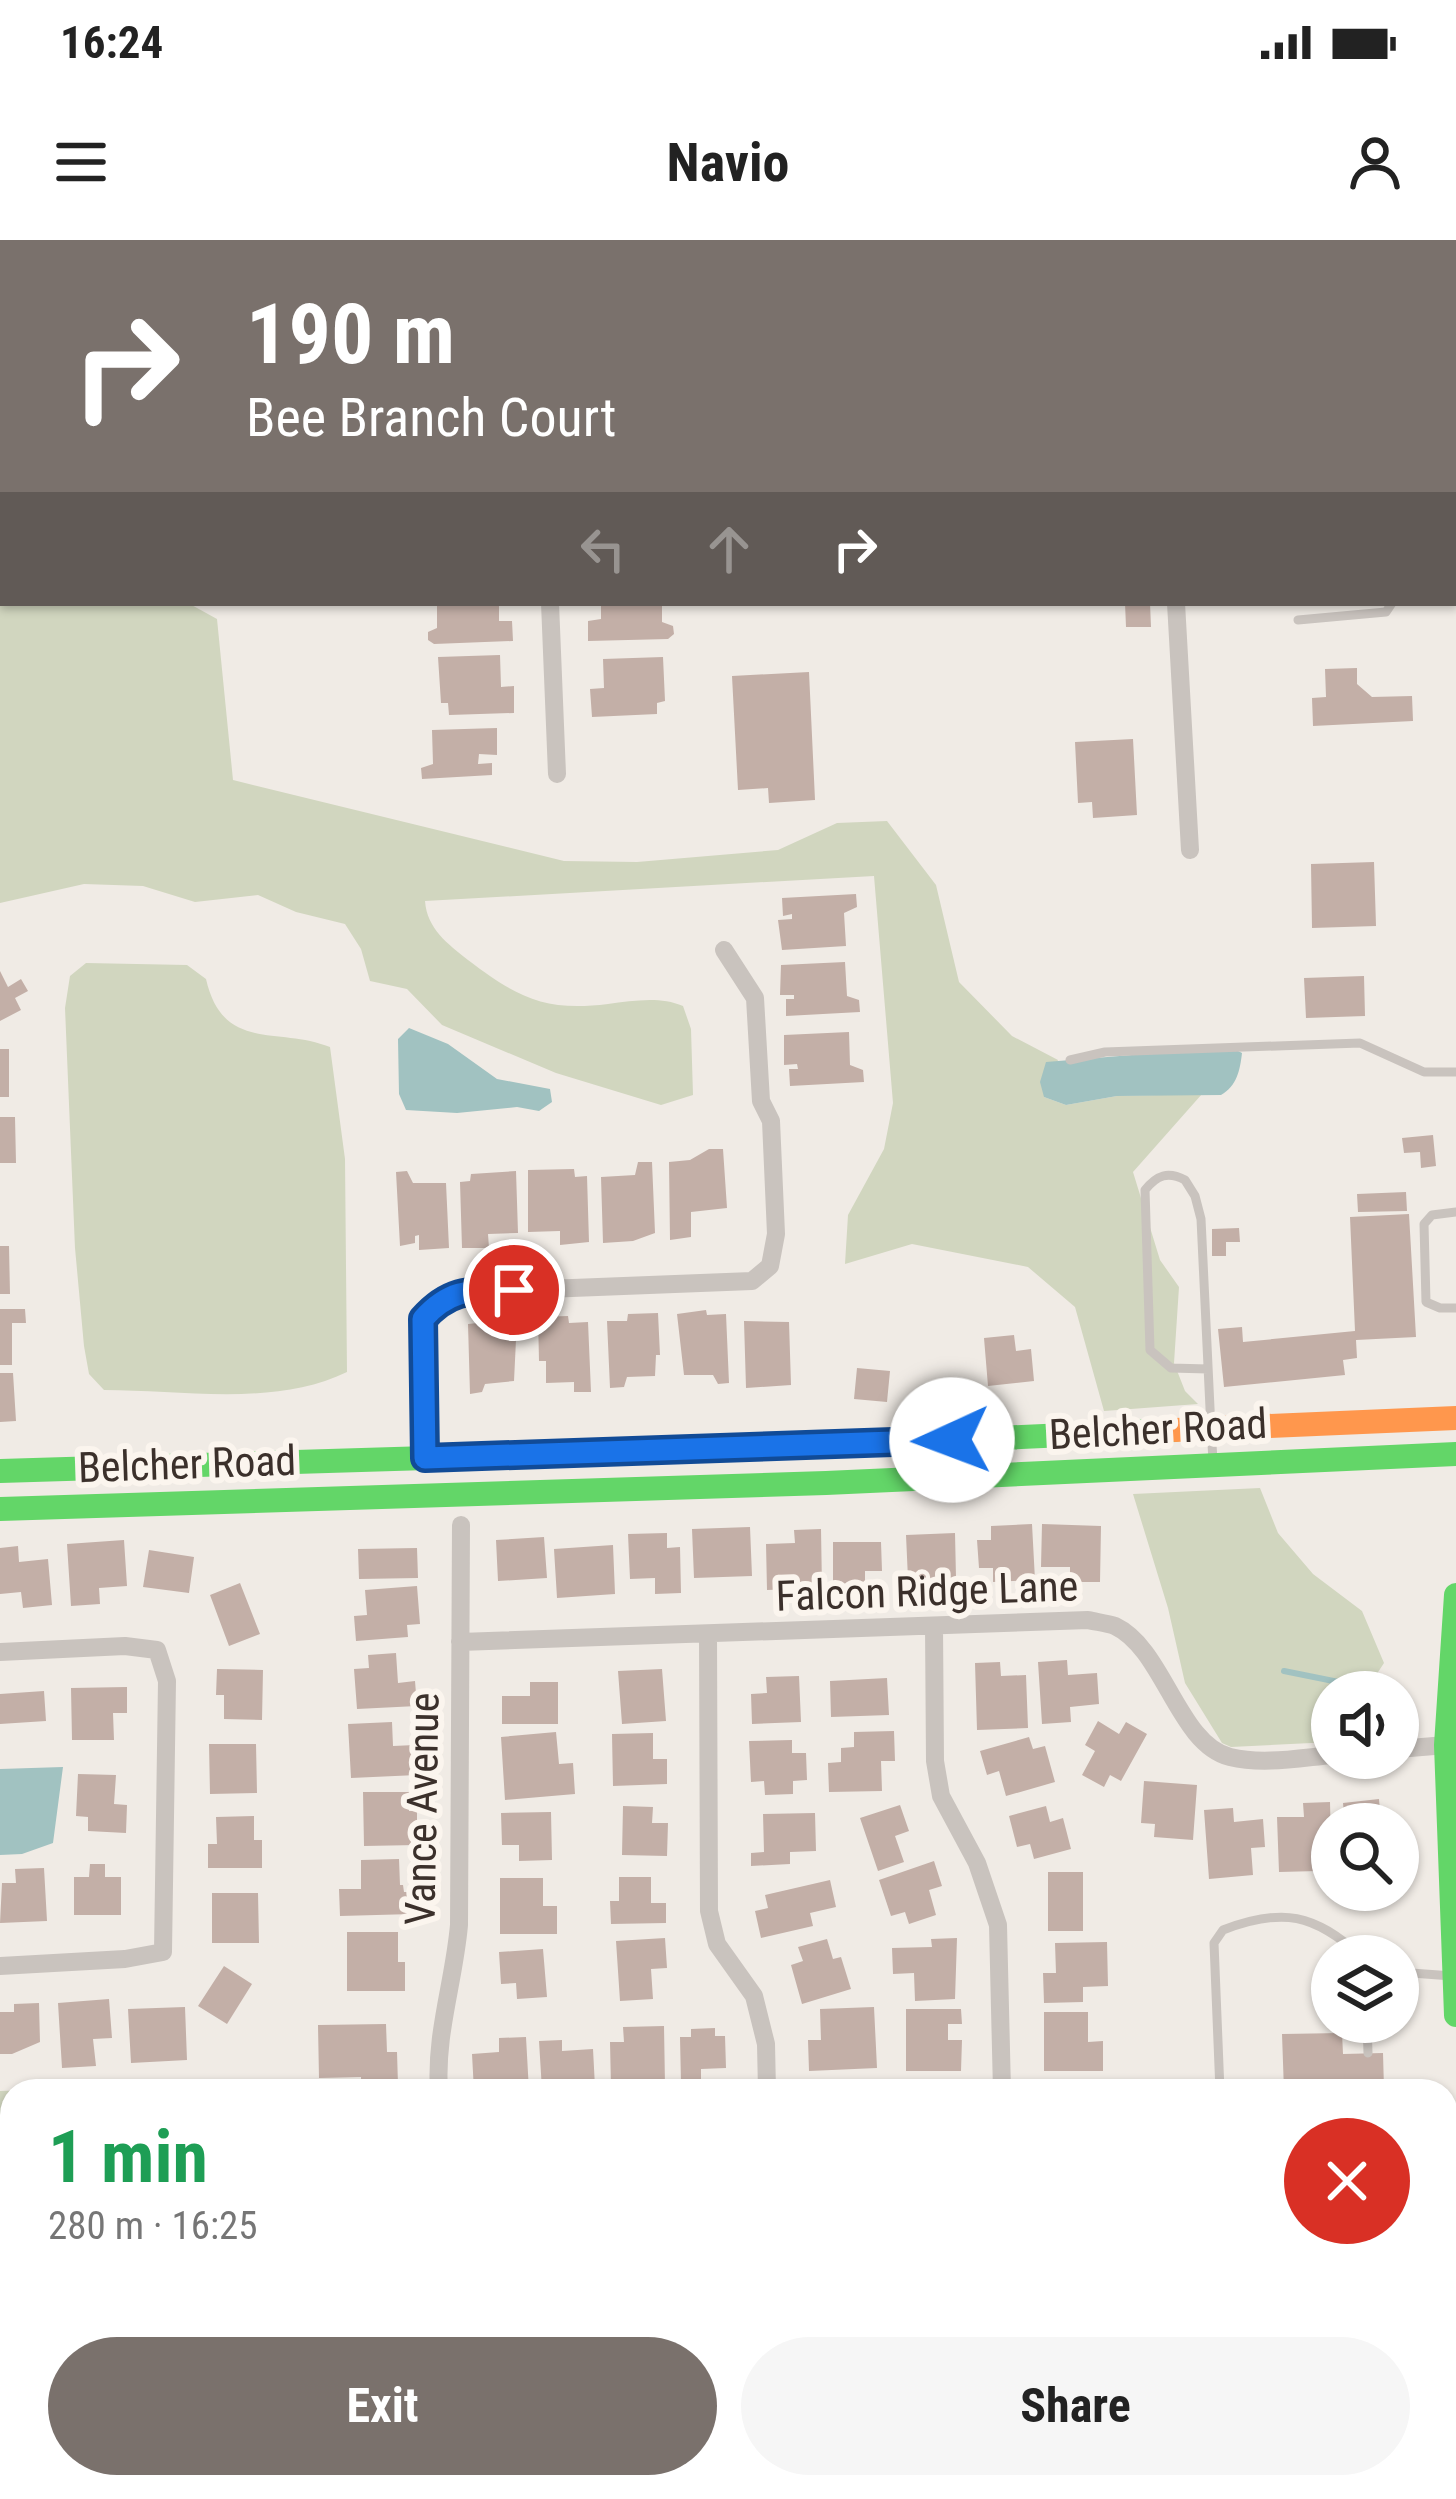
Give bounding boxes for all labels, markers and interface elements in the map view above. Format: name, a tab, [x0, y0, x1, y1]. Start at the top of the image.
text: 16:24	[60, 16, 163, 69]
icon: menu	[48, 129, 114, 195]
icon: person	[1342, 129, 1408, 195]
text: Navio	[667, 131, 789, 194]
text: 190 m	[246, 285, 455, 384]
icon: right	[48, 288, 204, 444]
text: Bee Branch Court	[246, 386, 616, 449]
icon: left	[570, 516, 636, 582]
icon: ahead	[696, 516, 762, 582]
icon: right	[822, 516, 888, 582]
pin	[463, 1239, 565, 1341]
icon: arrive	[481, 1257, 547, 1323]
position arrow	[889, 1377, 1015, 1503]
street label: Belcher Road	[1048, 1399, 1268, 1459]
street label: Belcher Road	[77, 1436, 297, 1492]
street label: Falcon Ridge Lane	[775, 1561, 1079, 1621]
map controls	[1311, 1671, 1419, 2043]
button: sound	[1311, 1671, 1419, 1779]
street label: Vance Avenue	[395, 1692, 449, 1926]
button: search	[1311, 1803, 1419, 1911]
button: layers	[1311, 1935, 1419, 2043]
text: 1 min	[48, 2115, 208, 2200]
button: close	[1284, 2118, 1410, 2244]
text: 280 m · 16:25	[48, 2203, 258, 2249]
button: Exit	[48, 2337, 717, 2475]
button: Share	[741, 2337, 1410, 2475]

